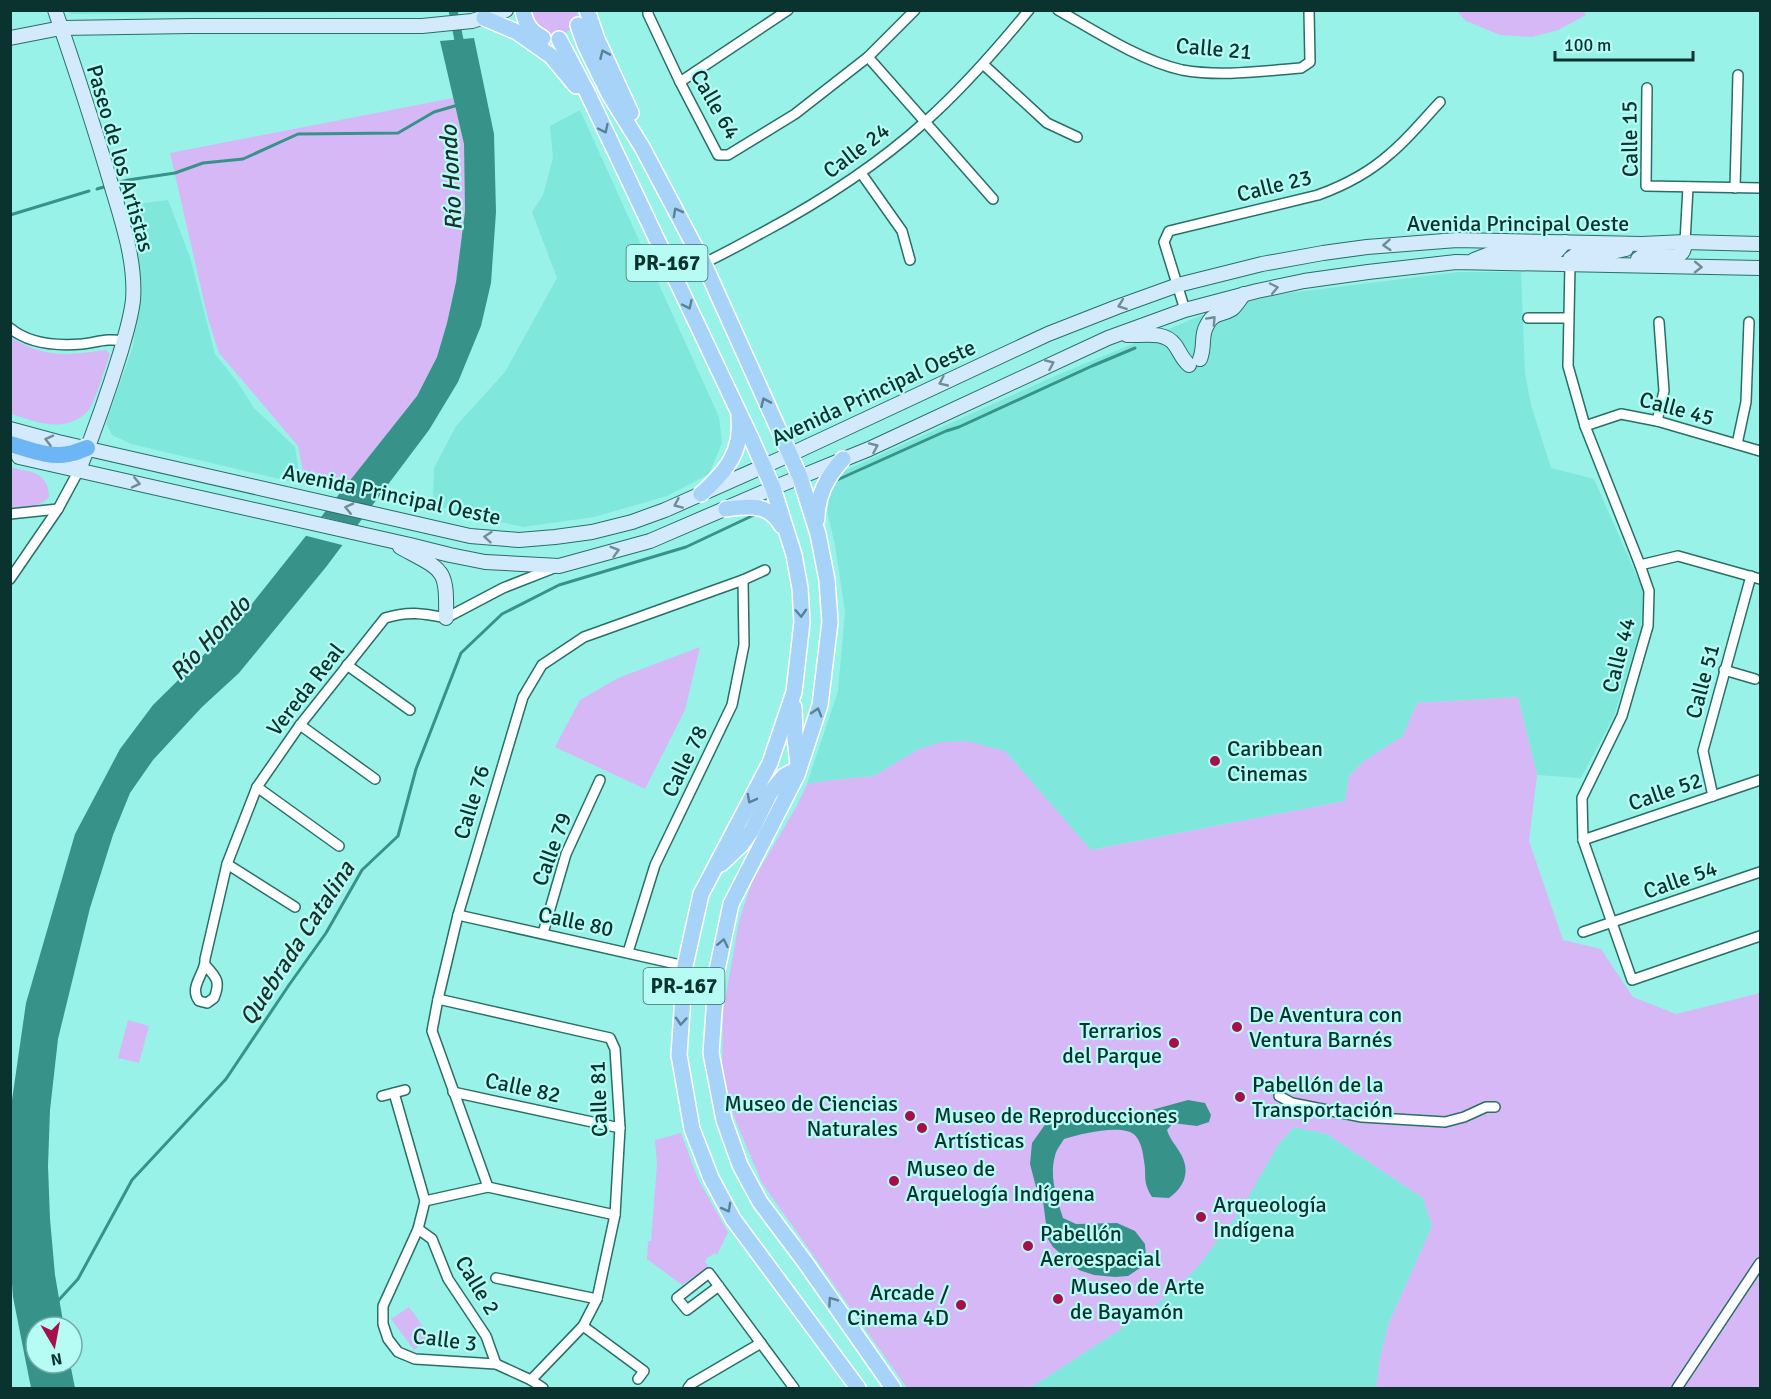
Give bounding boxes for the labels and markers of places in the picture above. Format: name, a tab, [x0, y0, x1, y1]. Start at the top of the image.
place label: Caribbean Cinemas	[1227, 735, 1323, 787]
marker: Caribbean Cinemas	[1208, 754, 1222, 768]
place label: De Aventura con Ventura Barnés	[1249, 1001, 1402, 1053]
place label: Terrarios del Parque	[1062, 1017, 1162, 1069]
marker: De Aventura con Ventura Barnés	[1230, 1020, 1244, 1034]
marker: Terrarios del Parque	[1167, 1036, 1181, 1050]
place label: Pabellón de la Transportación	[1252, 1071, 1393, 1123]
place label: Museo de Ciencias Naturales	[724, 1090, 898, 1142]
marker: Pabellón de la Transportación	[1233, 1090, 1247, 1104]
place label: Museo de Reproducciones Artísticas	[934, 1102, 1177, 1154]
marker: Museo de Ciencias Naturales	[903, 1109, 917, 1123]
marker: Museo de Reproducciones Artísticas	[915, 1121, 929, 1135]
place label: Museo de Arquelogía Indígena	[906, 1155, 1095, 1207]
marker: Museo de Arquelogía Indígena	[887, 1174, 901, 1188]
place label: Arqueología Indígena	[1213, 1191, 1327, 1243]
marker: Arqueología Indígena	[1194, 1210, 1208, 1224]
place label: Pabellón Aeroespacial	[1040, 1220, 1161, 1272]
marker: Pabellón Aeroespacial	[1021, 1239, 1035, 1253]
place label: Museo de Arte de Bayamón	[1070, 1273, 1205, 1325]
place label: Arcade / Cinema 4D	[847, 1279, 950, 1331]
marker: Museo de Arte de Bayamón	[1051, 1292, 1065, 1306]
marker: Arcade / Cinema 4D	[954, 1298, 968, 1312]

